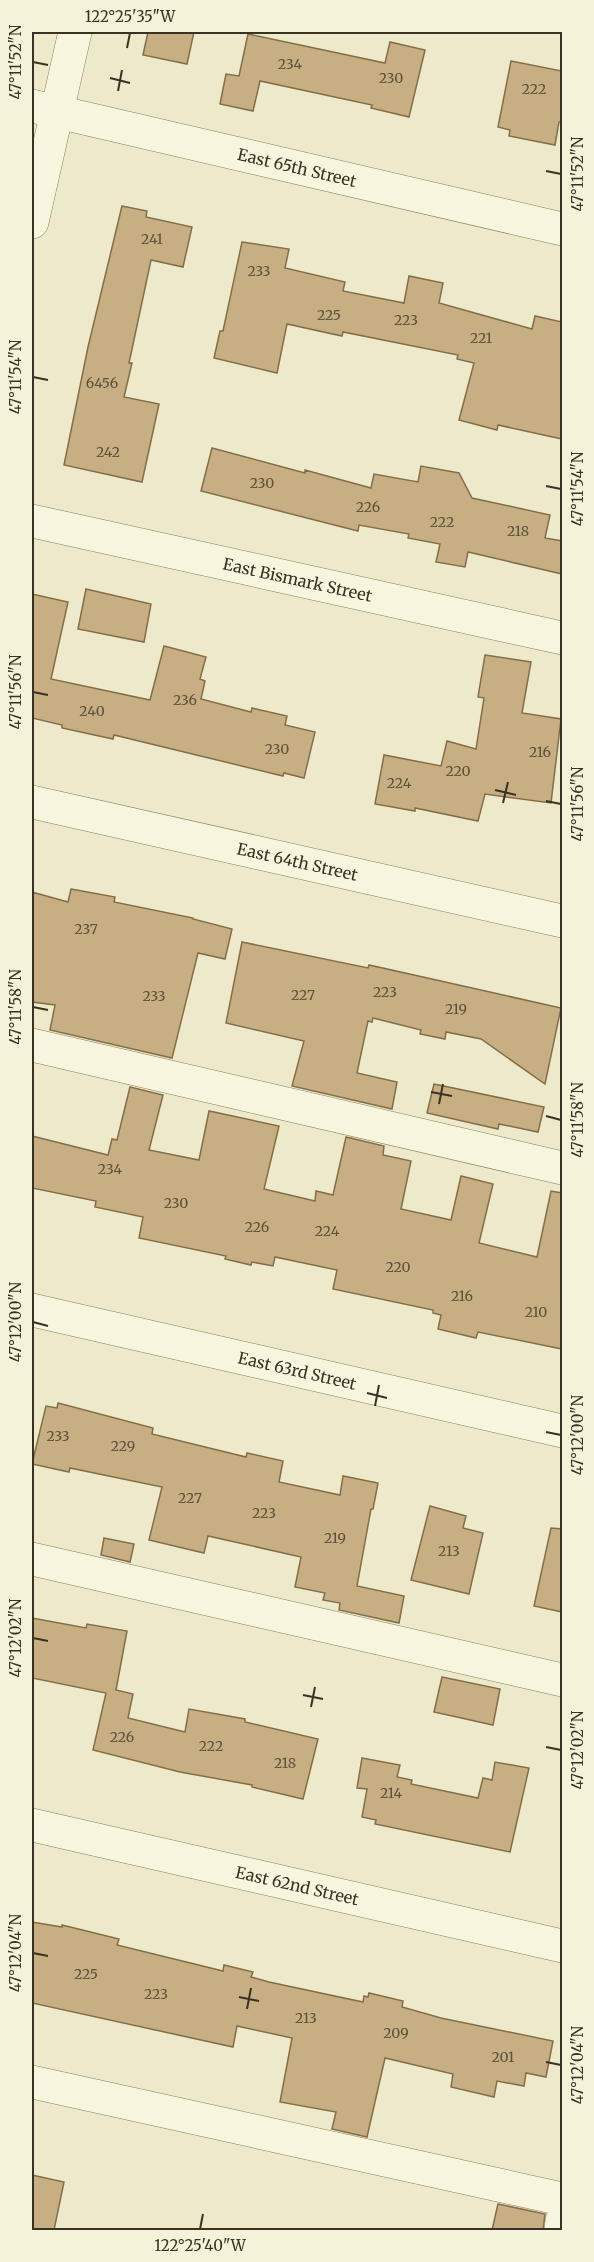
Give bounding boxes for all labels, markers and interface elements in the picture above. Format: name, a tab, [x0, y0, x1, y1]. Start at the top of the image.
text: 122°25'35"W	[85, 7, 176, 26]
text: 47°11'52"N	[6, 24, 25, 99]
house number: 234	[278, 55, 303, 73]
house number: 230	[379, 69, 403, 87]
house number: 222	[522, 80, 546, 98]
text: 47°11'52"N	[568, 136, 587, 211]
street label: East 65th Street	[236, 144, 359, 191]
house number: 241	[141, 230, 163, 248]
house number: 233	[247, 262, 271, 280]
house number: 225	[317, 306, 341, 324]
house number: 223	[394, 311, 418, 329]
house number: 221	[470, 329, 492, 347]
text: 47°11'54"N	[6, 339, 25, 414]
house number: 6456	[86, 374, 118, 392]
house number: 242	[96, 443, 120, 461]
text: 47°11'54"N	[568, 451, 587, 526]
house number: 230	[250, 474, 274, 492]
house number: 226	[356, 498, 380, 516]
house number: 222	[430, 513, 454, 531]
house number: 218	[507, 522, 529, 540]
street label: East Bismark Street	[221, 553, 375, 606]
text: 47°11'56"N	[6, 654, 25, 729]
house number: 236	[173, 691, 197, 709]
house number: 240	[79, 702, 105, 720]
house number: 230	[265, 740, 289, 758]
house number: 216	[529, 743, 551, 761]
house number: 220	[445, 762, 471, 780]
text: 47°11'56"N	[568, 766, 587, 841]
house number: 224	[387, 774, 412, 792]
street label: East 64th Street	[235, 838, 360, 885]
house number: 237	[74, 920, 98, 938]
text: 47°11'58"N	[6, 969, 25, 1045]
house number: 223	[373, 983, 397, 1001]
house number: 227	[291, 986, 315, 1004]
house number: 233	[142, 987, 166, 1005]
house number: 219	[445, 1000, 467, 1018]
text: 47°11'58"N	[568, 1082, 587, 1158]
house number: 234	[98, 1160, 123, 1178]
house number: 230	[164, 1194, 188, 1212]
house number: 226	[245, 1218, 269, 1236]
house number: 224	[315, 1222, 340, 1240]
house number: 220	[385, 1258, 411, 1276]
text: 47°12'00"N	[6, 1281, 25, 1362]
house number: 216	[451, 1287, 473, 1305]
house number: 210	[525, 1303, 547, 1321]
street label: East 63rd Street	[236, 1347, 359, 1394]
text: 47°12'00"N	[568, 1394, 587, 1475]
house number: 233	[46, 1427, 70, 1445]
house number: 229	[111, 1437, 135, 1455]
house number: 227	[178, 1489, 202, 1507]
house number: 223	[252, 1504, 276, 1522]
house number: 219	[324, 1529, 346, 1547]
house number: 213	[438, 1542, 460, 1560]
text: 47°12'02"N	[6, 1598, 25, 1677]
text: 47°12'02"N	[568, 1710, 587, 1789]
house number: 226	[110, 1728, 134, 1746]
house number: 222	[199, 1737, 223, 1755]
house number: 218	[274, 1754, 296, 1772]
house number: 214	[380, 1784, 402, 1802]
street label: East 62nd Street	[234, 1862, 361, 1909]
text: 47°12'04"N	[6, 1913, 25, 1992]
house number: 225	[74, 1965, 98, 1983]
house number: 223	[144, 1985, 168, 2003]
house number: 213	[295, 2009, 317, 2027]
house number: 209	[383, 2024, 409, 2042]
text: 47°12'04"N	[568, 2025, 587, 2104]
house number: 201	[492, 2048, 514, 2066]
text: 122°25'40"W	[154, 2236, 247, 2255]

